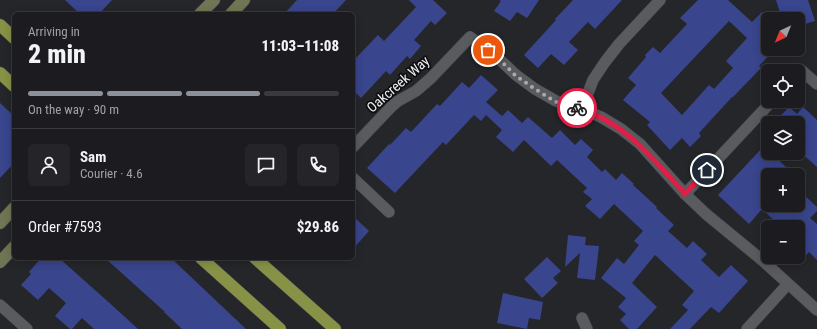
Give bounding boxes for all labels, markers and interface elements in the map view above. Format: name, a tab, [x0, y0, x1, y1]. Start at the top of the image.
north arrow	[761, 12, 805, 56]
map controls	[761, 12, 805, 264]
text: Arriving in	[28, 24, 80, 39]
pin	[471, 33, 505, 67]
text: 11:03–11:08	[261, 37, 339, 55]
text: 2 min	[28, 39, 86, 69]
icon: bag	[477, 39, 499, 61]
street label: Oakcreek Way	[364, 52, 433, 115]
button: locate	[761, 64, 805, 108]
courier	[557, 88, 597, 128]
icon: bike	[566, 97, 588, 119]
text: On the way · 90 m	[28, 102, 119, 117]
button: layers	[761, 116, 805, 160]
button: person	[28, 144, 70, 186]
button: chat	[245, 144, 287, 186]
button: phone	[297, 144, 339, 186]
text: Sam	[80, 148, 106, 166]
pin	[690, 153, 724, 187]
icon: home	[696, 159, 718, 181]
text: Courier · 4.6	[80, 166, 143, 181]
button: +	[761, 168, 805, 212]
text: Order #7593	[28, 218, 102, 236]
text: $29.86	[297, 218, 339, 236]
button: −	[761, 220, 805, 264]

